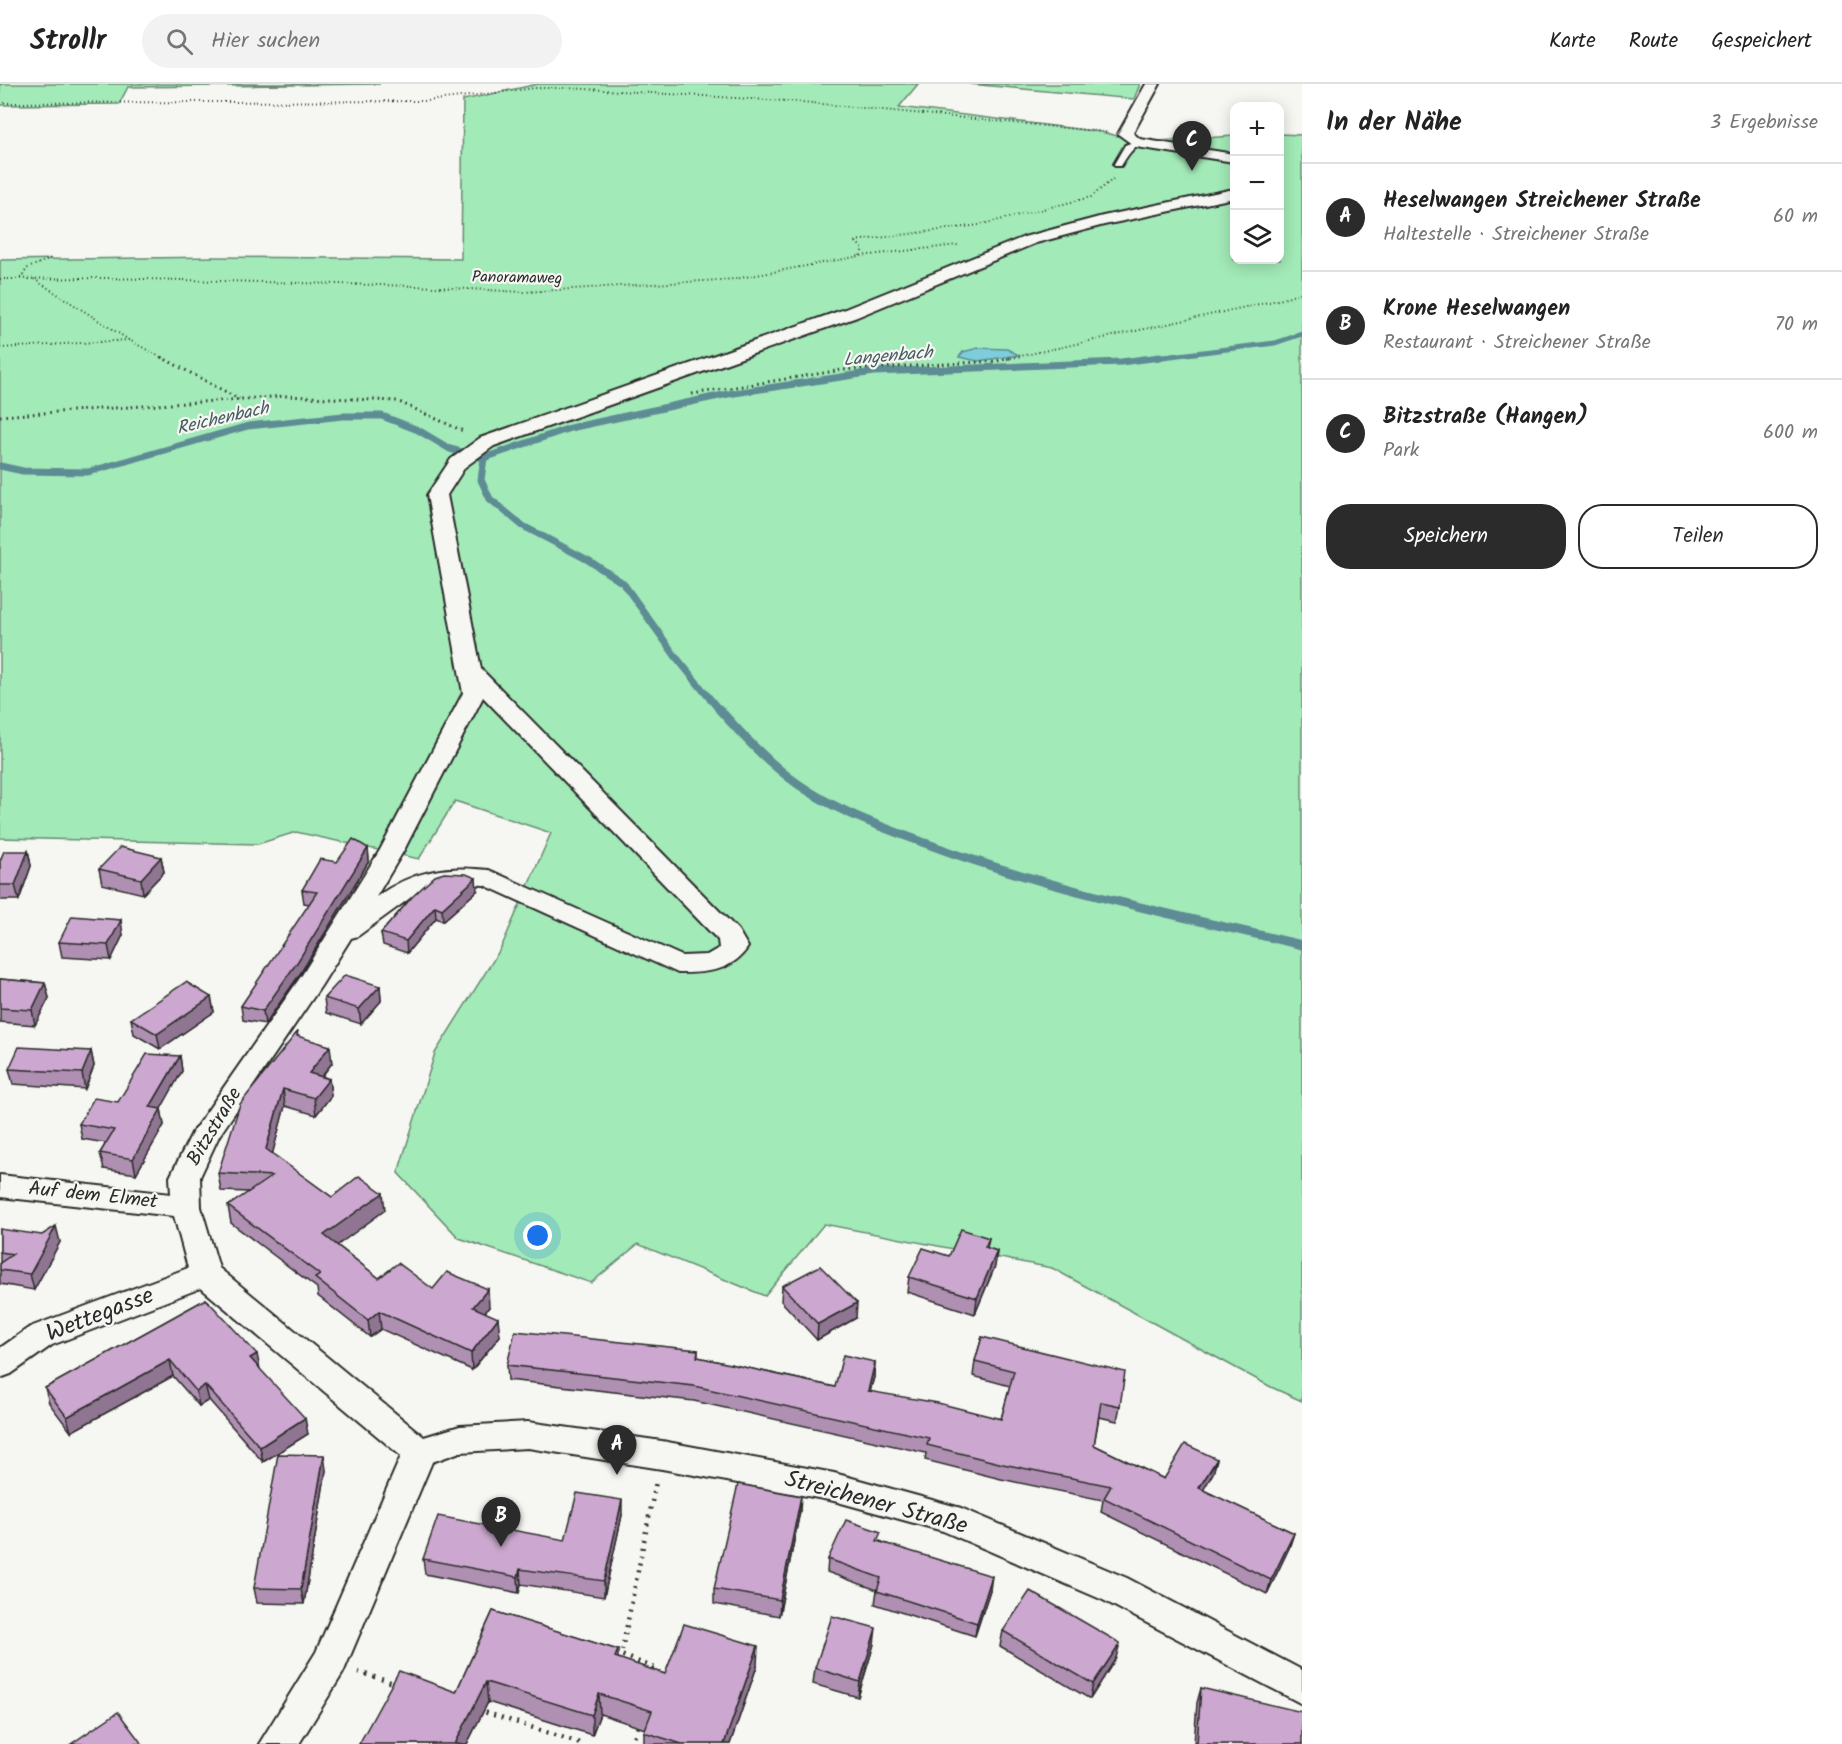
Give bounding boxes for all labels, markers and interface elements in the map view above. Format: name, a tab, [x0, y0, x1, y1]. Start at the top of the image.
search box	[142, 14, 562, 68]
text: Strollr	[30, 19, 106, 64]
text: Hier suchen	[211, 24, 320, 59]
icon: search	[163, 25, 196, 58]
text: Karte	[1549, 25, 1596, 58]
text: Route	[1629, 25, 1678, 58]
text: Gespeichert	[1711, 25, 1812, 58]
map controls	[1230, 102, 1284, 264]
button: +	[1230, 102, 1284, 156]
text: In der Nähe	[1326, 102, 1462, 144]
text: 3 Ergebnisse	[1710, 107, 1818, 139]
pin: C	[1172, 122, 1212, 171]
button: −	[1230, 156, 1284, 210]
text: Heselwangen Streichener Straße	[1383, 184, 1701, 219]
text: A	[1339, 201, 1352, 233]
text: 60 m	[1773, 201, 1818, 233]
button: layers	[1230, 210, 1284, 264]
text: Haltestelle · Streichener Straße	[1383, 219, 1649, 251]
street label: Panoramaweg	[471, 265, 563, 291]
text: Krone Heselwangen	[1383, 292, 1570, 327]
text: B	[1339, 309, 1352, 341]
text: 70 m	[1775, 309, 1818, 341]
text: Restaurant · Streichener Straße	[1383, 327, 1651, 359]
water label: Langenbach	[842, 339, 935, 375]
water label: Reichenbach	[174, 394, 273, 444]
text: Bitzstraße (Hangen)	[1383, 400, 1588, 435]
text: C	[1339, 417, 1352, 449]
text: 600 m	[1763, 417, 1818, 449]
text: Park	[1383, 435, 1419, 467]
button: Speichern	[1326, 504, 1566, 569]
button: Teilen	[1578, 504, 1818, 569]
street label: Bitzstraße	[179, 1081, 251, 1173]
street label: Auf dem Elmet	[27, 1173, 159, 1219]
your location	[523, 1221, 552, 1250]
street label: Wettegasse	[40, 1277, 160, 1353]
pin: A	[598, 1426, 636, 1475]
street label: Streichener Straße	[780, 1460, 972, 1546]
pin: B	[482, 1498, 520, 1547]

